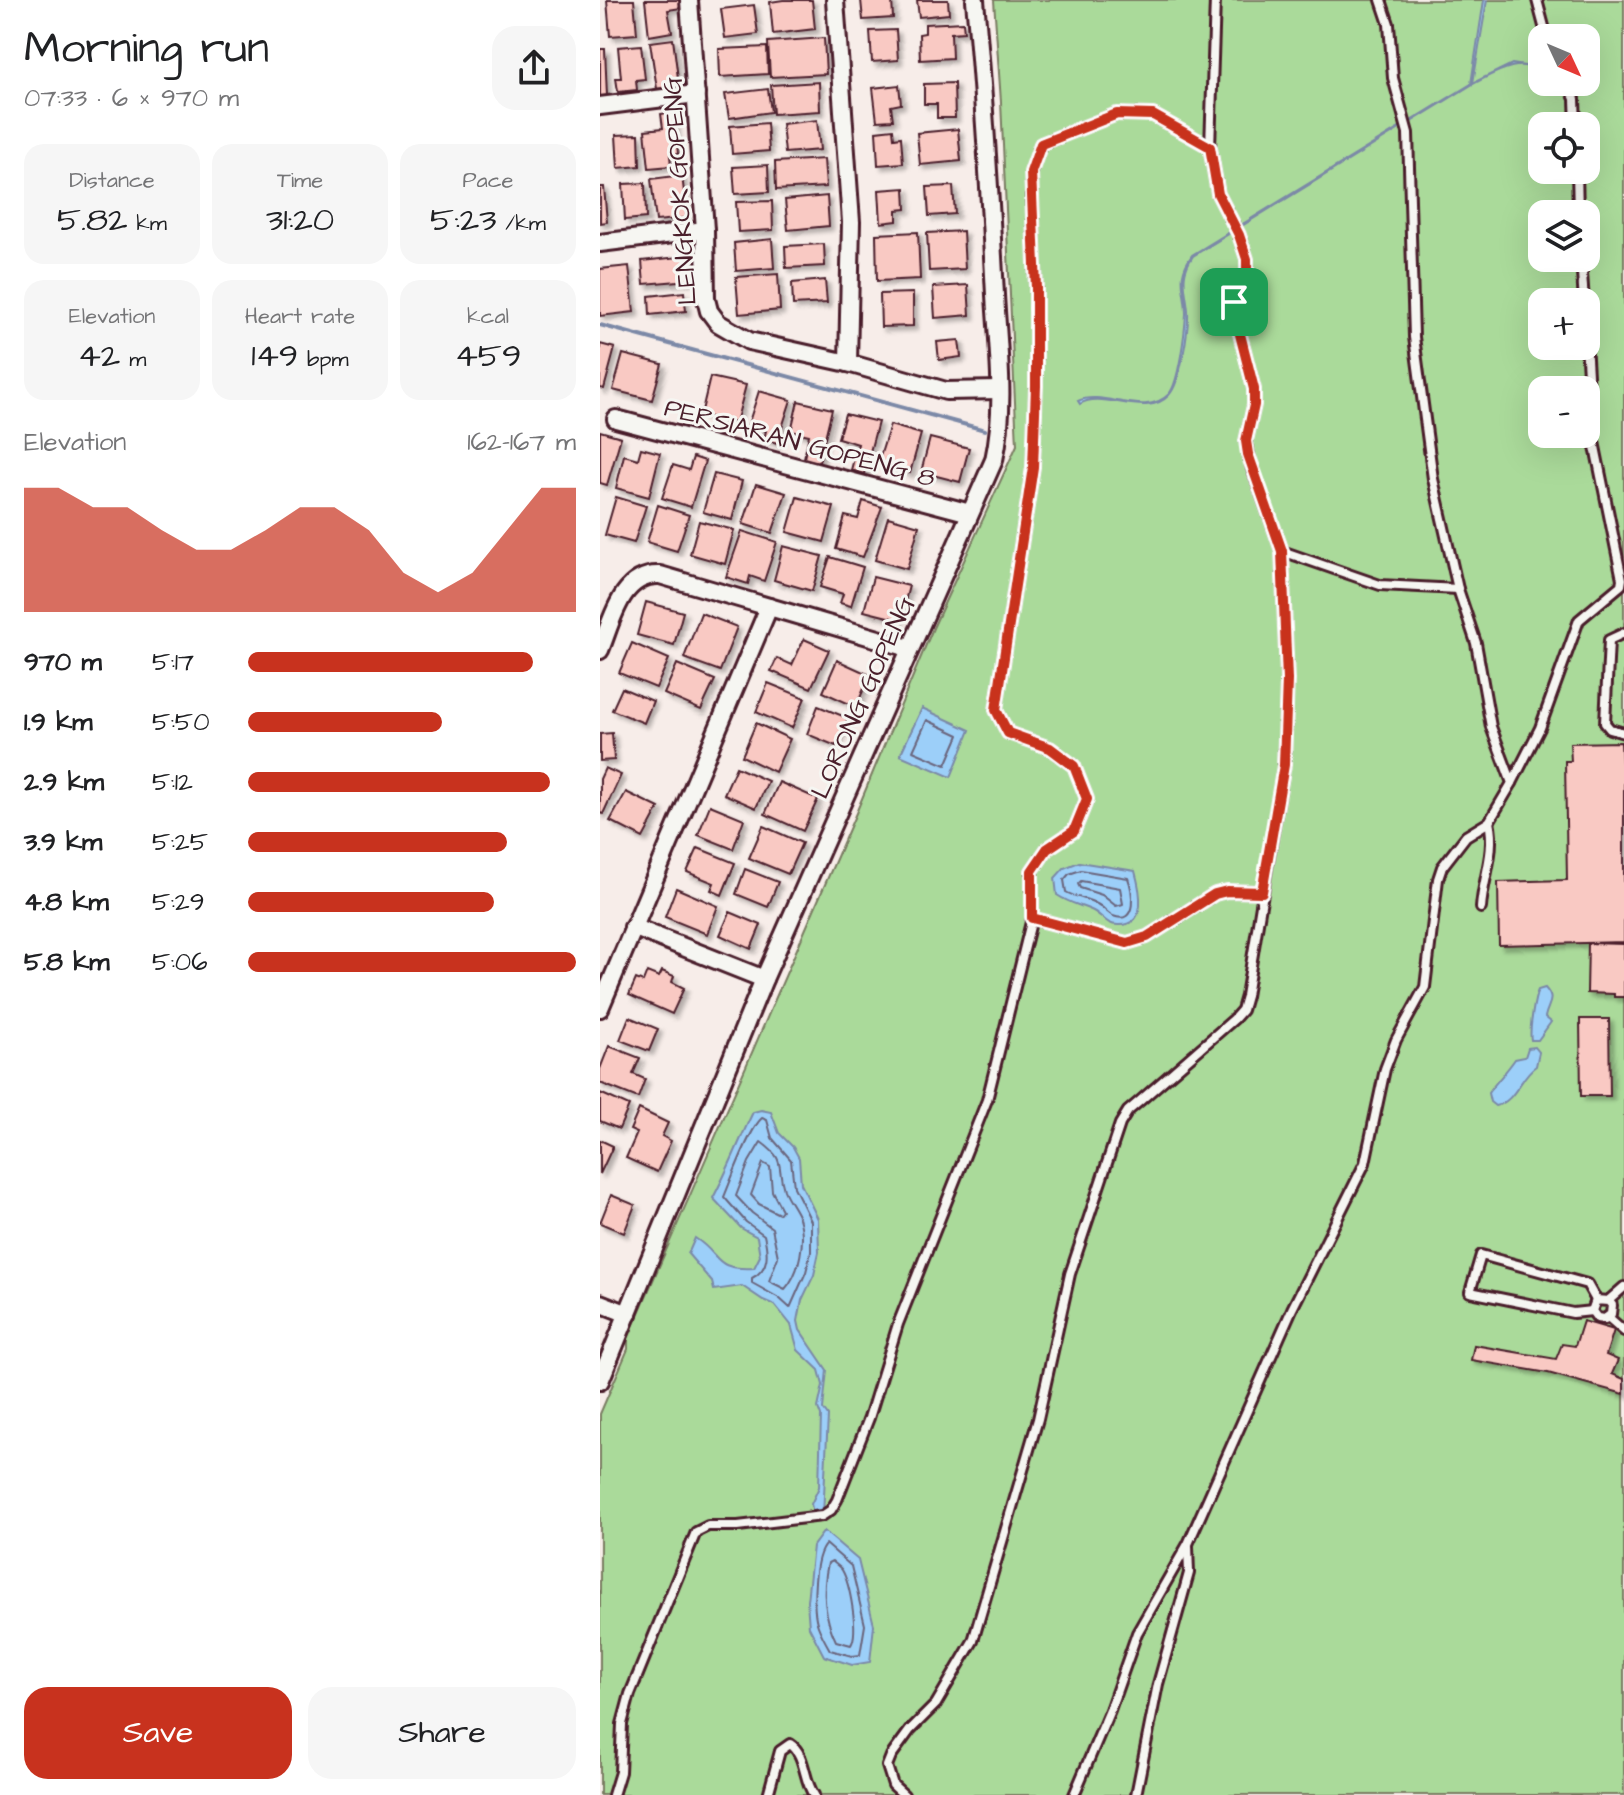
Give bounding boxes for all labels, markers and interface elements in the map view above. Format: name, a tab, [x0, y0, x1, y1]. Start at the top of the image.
text: Morning run	[24, 19, 269, 80]
north arrow	[1528, 24, 1600, 96]
map controls	[1528, 24, 1600, 448]
button: share	[492, 26, 576, 110]
street label: LENGKOK GOPENG	[654, 76, 706, 306]
text: 07:33 · 6 × 970 m	[24, 80, 239, 116]
button: locate	[1528, 112, 1600, 184]
text: Distance	[69, 165, 155, 196]
text: Time	[277, 165, 323, 196]
text: Pace	[462, 165, 514, 196]
text: 5.82	[57, 196, 127, 244]
text: 31:20	[266, 196, 334, 244]
text: 5:23	[430, 196, 497, 244]
button: layers	[1528, 200, 1600, 272]
text: km	[127, 208, 167, 239]
text: /km	[497, 208, 546, 239]
pin	[1200, 268, 1268, 336]
icon: arrive	[1212, 280, 1256, 324]
button: +	[1528, 288, 1600, 360]
text: Elevation	[69, 301, 155, 332]
text: Heart rate	[245, 301, 355, 332]
text: kcal	[467, 301, 509, 332]
text: 42	[78, 332, 120, 380]
text: 149	[251, 332, 298, 380]
text: 459	[455, 332, 521, 380]
text: m	[120, 344, 146, 375]
text: bpm	[298, 344, 349, 375]
button: −	[1528, 376, 1600, 448]
street label: PERSIARAN GOPENG 8	[660, 390, 939, 496]
text: Elevation	[24, 424, 126, 460]
text: 162–167 m	[467, 424, 576, 460]
street label: LORONG GOPENG	[802, 591, 924, 804]
text: 970 m	[24, 644, 102, 680]
text: 5:17	[152, 644, 194, 680]
text: 1.9 km	[24, 704, 92, 740]
text: 5:50	[152, 704, 210, 740]
text: 2.9 km	[24, 764, 104, 800]
text: 5:12	[152, 764, 193, 800]
text: 3.9 km	[24, 824, 102, 860]
text: 5:25	[152, 824, 208, 860]
text: 4.8 km	[24, 884, 109, 920]
text: 5:29	[152, 884, 204, 920]
text: 5.8 km	[24, 944, 110, 980]
text: 5:06	[152, 944, 207, 980]
button: Save	[24, 1687, 292, 1779]
button: Share	[308, 1687, 576, 1779]

